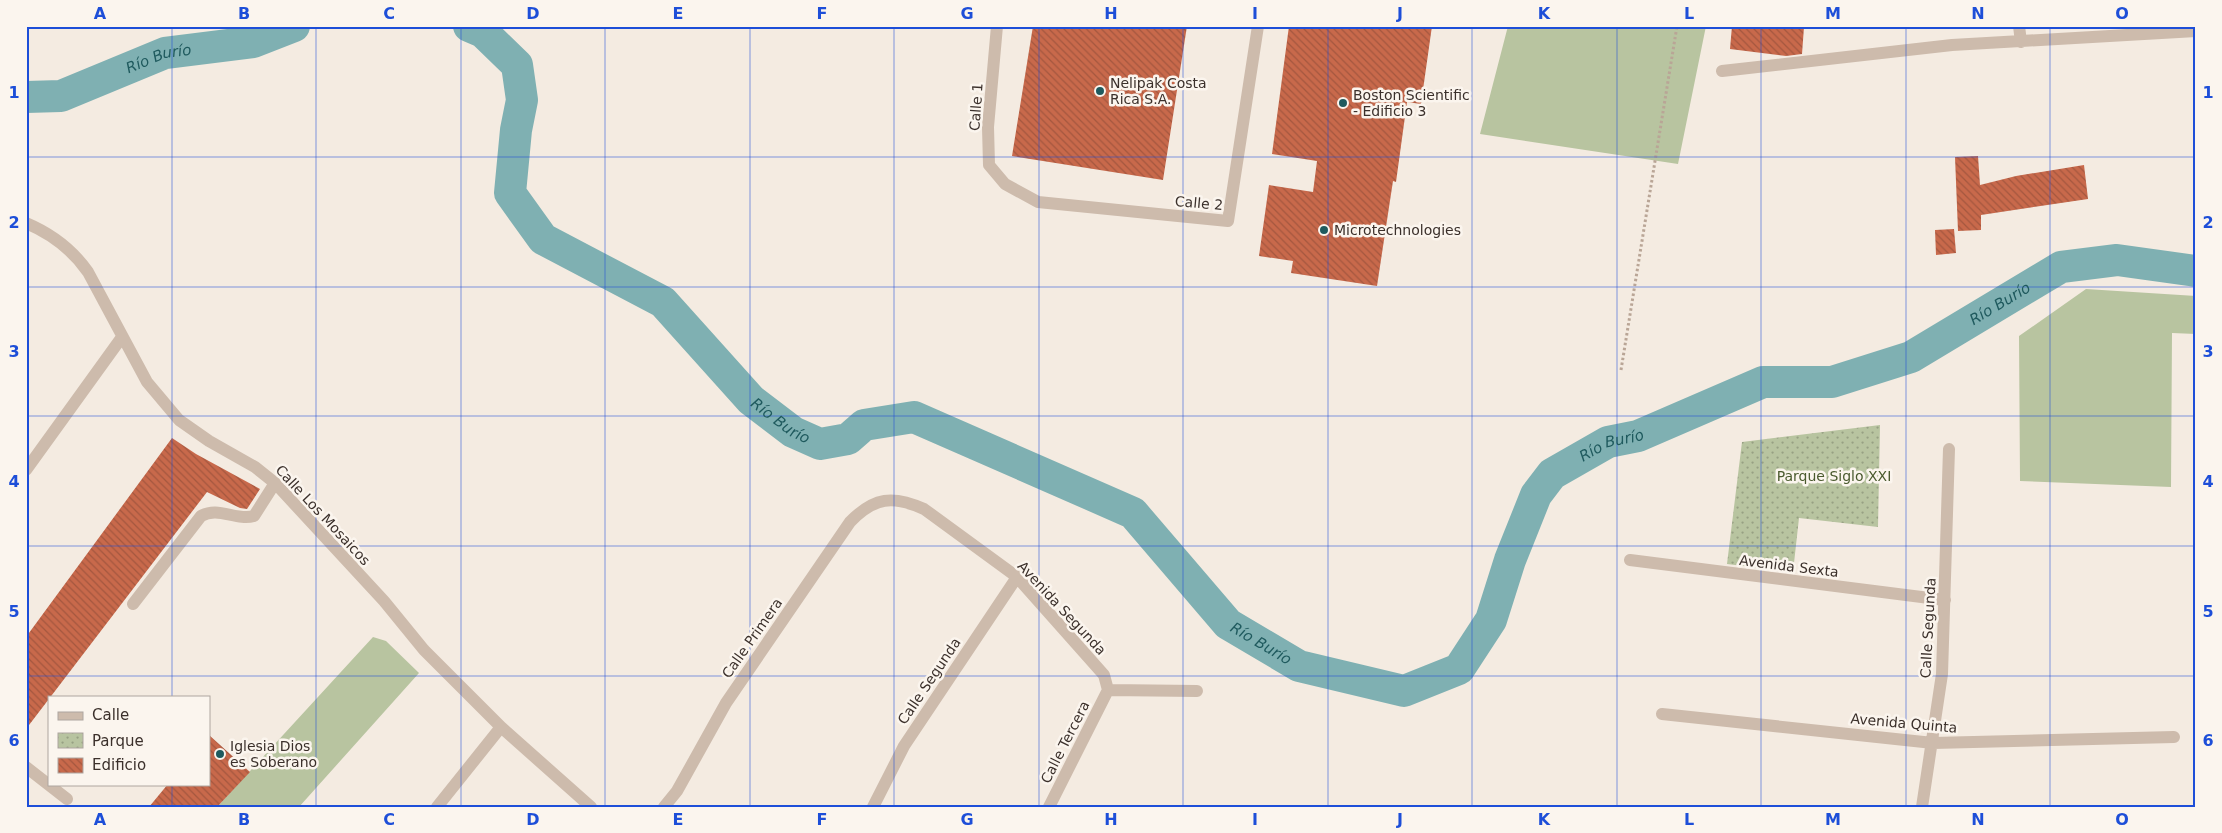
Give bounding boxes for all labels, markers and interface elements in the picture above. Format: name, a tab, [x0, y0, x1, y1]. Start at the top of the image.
text: A	[94, 4, 107, 23]
text: B	[238, 4, 250, 23]
text: C	[383, 4, 395, 23]
text: D	[526, 4, 540, 23]
text: E	[673, 4, 683, 23]
text: F	[817, 4, 827, 23]
text: G	[960, 4, 974, 23]
text: H	[1104, 4, 1118, 23]
text: I	[1252, 4, 1258, 23]
text: J	[1396, 4, 1403, 23]
text: K	[1538, 4, 1551, 23]
text: L	[1684, 4, 1694, 23]
text: M	[1825, 4, 1841, 23]
text: N	[1971, 4, 1985, 23]
text: O	[2115, 4, 2129, 23]
water label: Río Burío	[123, 41, 192, 77]
place label: Nelipak Costa Rica S.A.	[1110, 75, 1207, 107]
street label: Calle 1	[966, 82, 986, 132]
text: 1	[8, 83, 20, 102]
text: 1	[2202, 83, 2214, 102]
marker: Nelipak Costa Rica S.A.	[1094, 85, 1106, 97]
place label: Boston Scientific - Edificio 3	[1353, 87, 1470, 119]
marker: Boston Scientific - Edificio 3	[1337, 97, 1349, 109]
street label: Calle 2	[1174, 193, 1224, 213]
text: 2	[8, 213, 20, 232]
text: 2	[2202, 213, 2214, 232]
place label: Microtechnologies	[1334, 222, 1461, 238]
marker: Microtechnologies	[1318, 224, 1330, 236]
water label: Río Burío	[1966, 278, 2034, 329]
text: 3	[8, 342, 20, 361]
text: 3	[2202, 342, 2214, 361]
water label: Río Burío	[747, 394, 813, 447]
water label: Río Burío	[1576, 425, 1647, 465]
street label: Calle Los Mosaicos	[272, 462, 374, 568]
park label: Parque Siglo XXI	[1777, 468, 1891, 484]
text: 4	[8, 472, 20, 491]
text: 4	[2202, 472, 2214, 491]
street label: Avenida Sexta	[1738, 552, 1840, 580]
street label: Avenida Segunda	[1015, 558, 1109, 658]
street label: Calle Segunda	[1917, 577, 1939, 679]
street label: Calle Primera	[719, 595, 785, 681]
text: 5	[8, 602, 20, 621]
text: 5	[2202, 602, 2214, 621]
water label: Río Burío	[1227, 619, 1295, 669]
street label: Calle Segunda	[894, 635, 964, 727]
legend	[48, 696, 210, 786]
street label: Calle Tercera	[1037, 698, 1093, 786]
text: Calle	[92, 706, 129, 724]
street label: Avenida Quinta	[1850, 710, 1958, 736]
text: 6	[8, 731, 20, 750]
text: 6	[2202, 731, 2214, 750]
text: Parque	[92, 732, 144, 750]
place label: Iglesia Dios es Soberano	[230, 738, 317, 770]
marker: Iglesia Dios es Soberano	[214, 748, 226, 760]
text: Edificio	[92, 756, 146, 774]
text: A	[94, 810, 107, 829]
text: B	[238, 810, 250, 829]
text: C	[383, 810, 395, 829]
text: D	[526, 810, 540, 829]
text: E	[673, 810, 683, 829]
text: F	[817, 810, 827, 829]
text: G	[960, 810, 974, 829]
text: H	[1104, 810, 1118, 829]
text: I	[1252, 810, 1258, 829]
text: J	[1396, 810, 1403, 829]
text: K	[1538, 810, 1551, 829]
text: L	[1684, 810, 1694, 829]
text: M	[1825, 810, 1841, 829]
text: N	[1971, 810, 1985, 829]
text: O	[2115, 810, 2129, 829]

